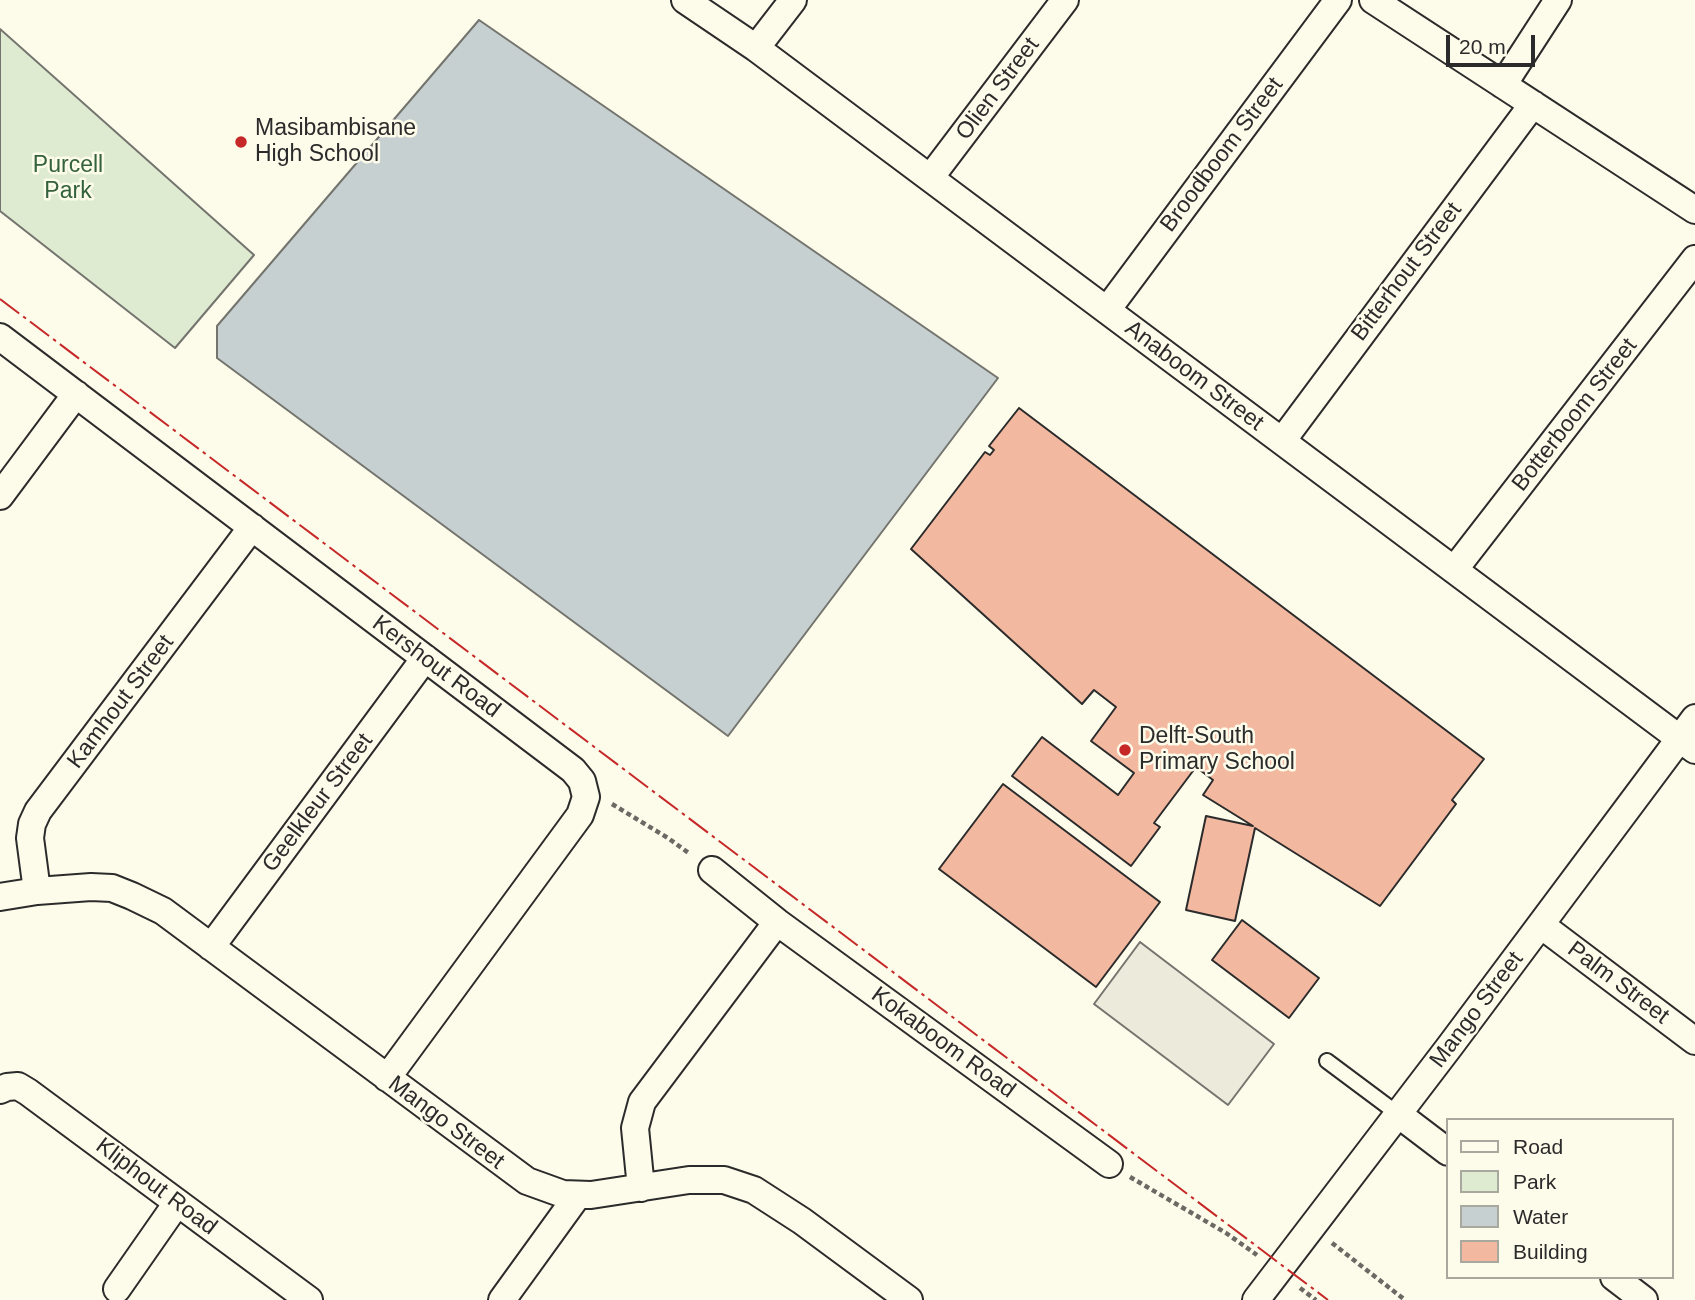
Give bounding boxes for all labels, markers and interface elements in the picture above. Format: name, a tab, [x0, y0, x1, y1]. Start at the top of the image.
scale bar	[1450, 21, 1539, 65]
street label: Olien Street	[950, 32, 1046, 146]
text: 20 m	[1459, 35, 1506, 58]
street label: Broodboom Street	[1155, 72, 1289, 238]
place label: Masibambisane High School	[255, 115, 416, 169]
marker: Masibambisane High School	[233, 134, 249, 150]
park label: Purcell Park	[33, 152, 103, 206]
street label: Bitterhout Street	[1346, 197, 1468, 347]
street label: Anaboom Street	[1119, 315, 1269, 437]
street label: Botterboom Street	[1507, 333, 1643, 497]
street label: Kershout Road	[366, 610, 506, 724]
street label: Kamhout Street	[62, 630, 180, 774]
place label: Delft-South Primary School	[1139, 723, 1295, 777]
street label: Geelkleur Street	[257, 728, 379, 878]
marker: Delft-South Primary School	[1117, 742, 1133, 758]
street label: Palm Street	[1562, 936, 1674, 1030]
street label: Mango Street	[1424, 947, 1530, 1073]
street label: Kokaboom Road	[866, 981, 1020, 1105]
street label: Mango Street	[383, 1070, 509, 1176]
legend	[1446, 1118, 1674, 1279]
street label: Kliphout Road	[90, 1133, 222, 1241]
text: Road	[1513, 1135, 1563, 1158]
text: Park	[1513, 1170, 1556, 1193]
text: Water	[1513, 1205, 1568, 1228]
text: Building	[1513, 1240, 1588, 1263]

